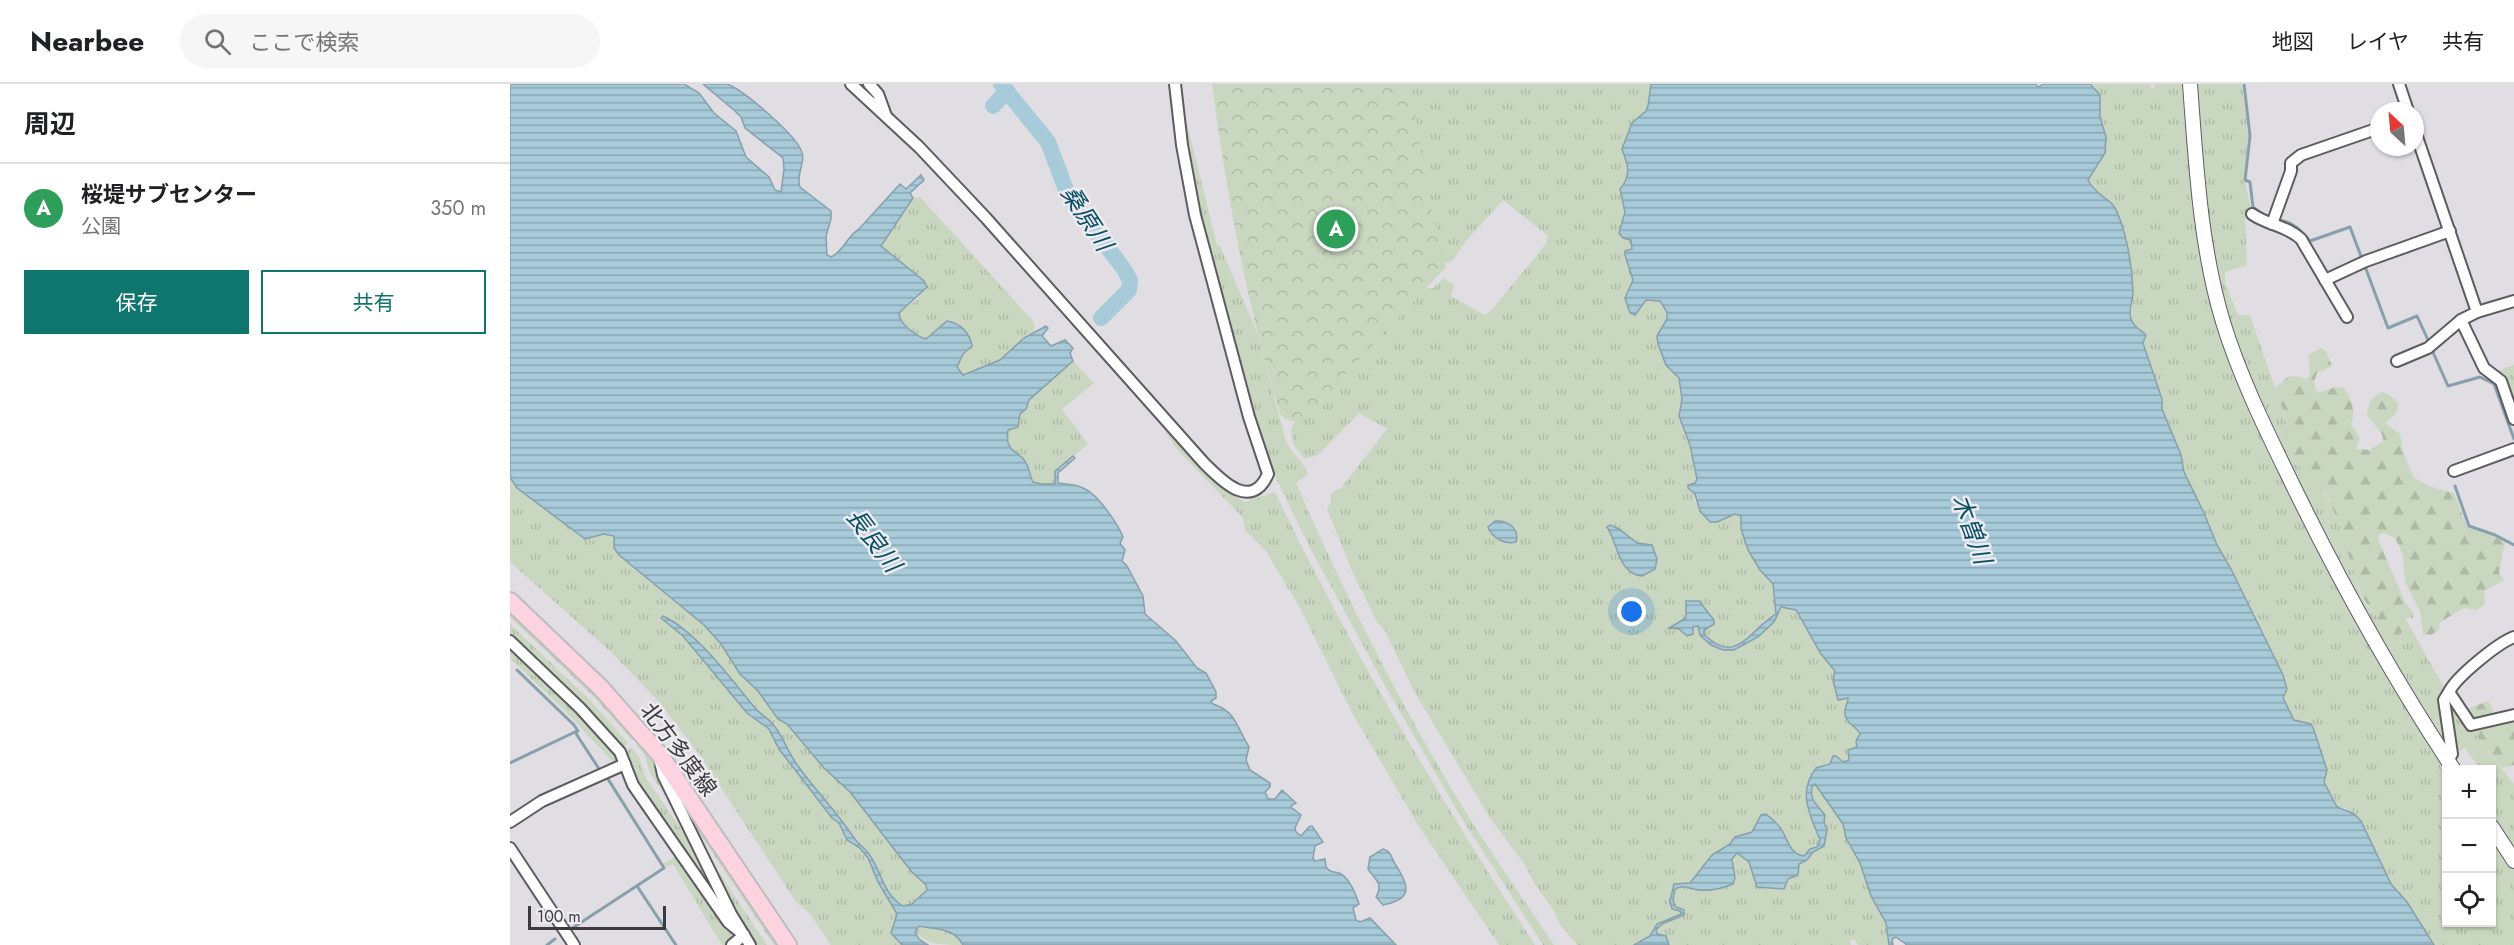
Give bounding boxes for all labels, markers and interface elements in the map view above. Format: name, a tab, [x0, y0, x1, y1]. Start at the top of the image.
search box	[180, 14, 600, 68]
text: Nearbee	[30, 21, 144, 62]
icon: search	[201, 25, 234, 58]
text: ここで検索	[249, 26, 359, 58]
text: 地図	[2272, 27, 2314, 57]
text: レイヤ	[2347, 27, 2409, 57]
text: 共有	[2442, 27, 2484, 57]
north arrow	[2370, 102, 2424, 156]
text: 周辺	[24, 105, 76, 143]
text: 桜堤サブセンター	[81, 178, 257, 210]
water label: 桑原川	[1053, 178, 1123, 260]
text: A	[36, 194, 51, 223]
text: 350 m	[430, 194, 486, 223]
pin: A	[1316, 206, 1356, 252]
text: 公園	[81, 212, 121, 241]
button: 保存	[24, 270, 249, 334]
button: 共有	[261, 270, 486, 334]
water label: 木曽川	[1943, 489, 2002, 572]
water label: 長良川	[838, 501, 911, 582]
your location	[1617, 597, 1646, 626]
street label: 北方多度線	[633, 695, 725, 803]
map controls	[2442, 765, 2496, 927]
button: +	[2442, 765, 2496, 819]
button: −	[2442, 819, 2496, 873]
button: locate	[2442, 873, 2496, 927]
scale bar	[528, 903, 666, 930]
text: 100 m	[537, 905, 581, 928]

